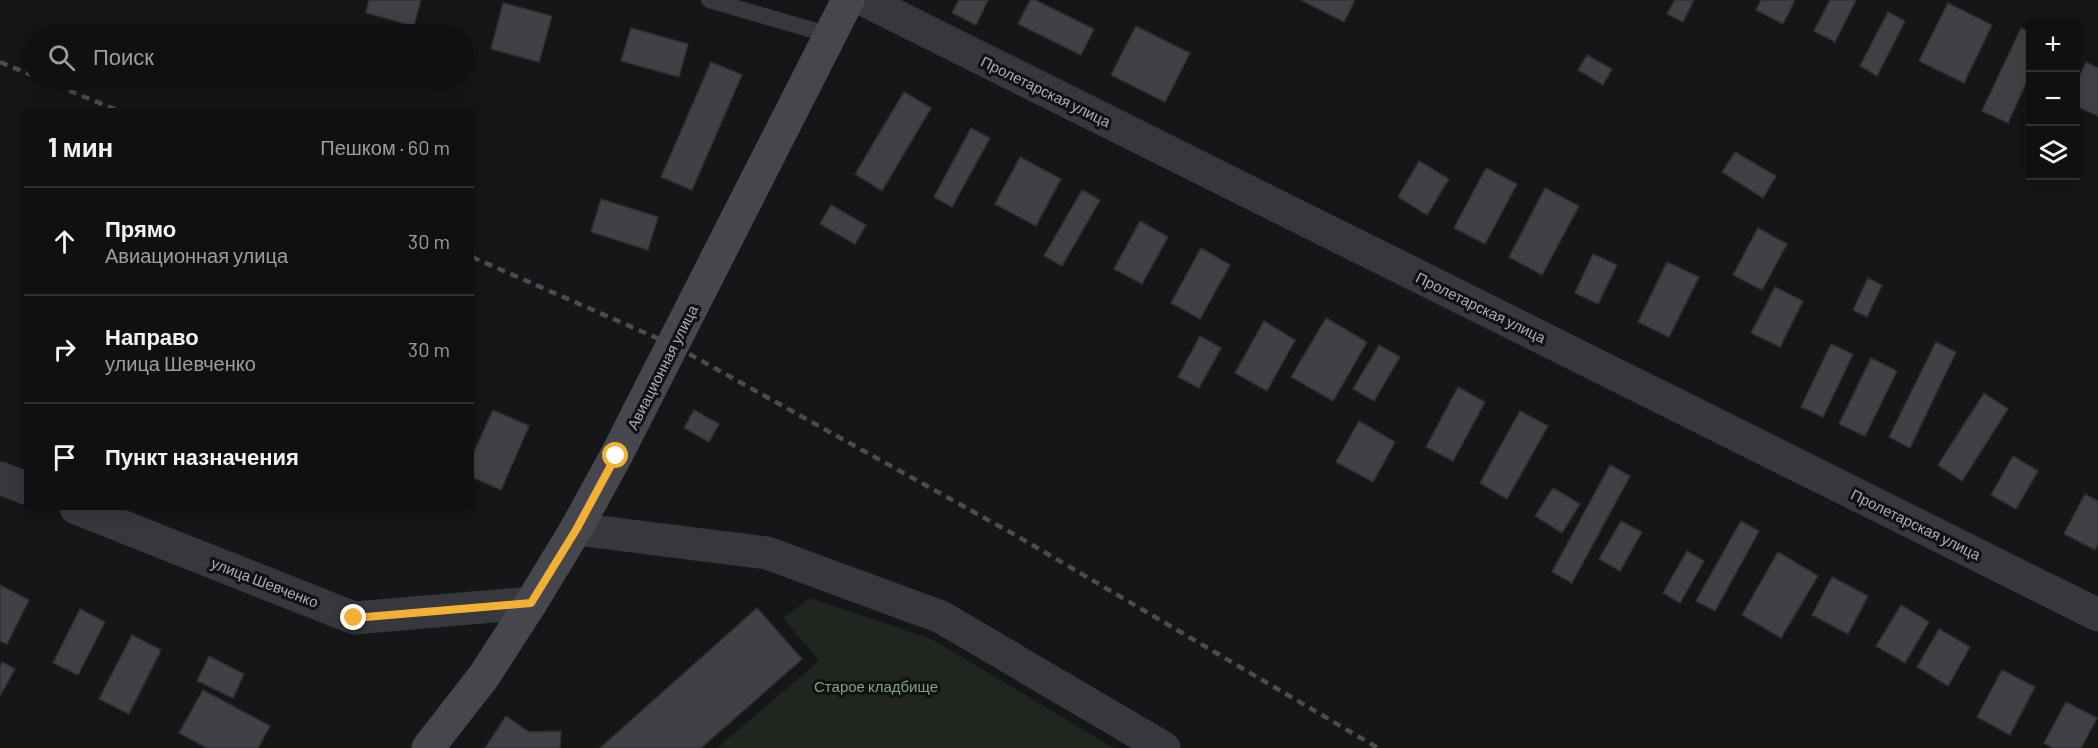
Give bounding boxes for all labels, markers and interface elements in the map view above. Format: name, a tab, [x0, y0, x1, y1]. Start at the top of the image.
map controls	[2026, 18, 2080, 180]
button: +	[2026, 18, 2080, 72]
search box	[24, 24, 474, 90]
icon: search	[45, 41, 78, 74]
text: Поиск	[93, 43, 154, 69]
street label: Пролетарская улица	[978, 52, 1114, 131]
button: −	[2026, 72, 2080, 126]
button: layers	[2026, 126, 2080, 180]
text: 1 мин	[48, 131, 113, 162]
text: Пешком · 60 m	[320, 135, 450, 159]
text: Прямо	[105, 215, 176, 241]
icon: ahead	[48, 225, 81, 258]
text: 30 m	[408, 229, 450, 253]
text: Авиационная улица	[105, 243, 288, 267]
street label: Пролетарская улица	[1413, 268, 1549, 347]
street label: Авиационная улица	[623, 301, 701, 432]
text: Направо	[105, 323, 199, 349]
icon: right	[48, 333, 81, 366]
text: 30 m	[408, 337, 450, 361]
text: улица Шевченко	[105, 351, 256, 375]
icon: arrive	[48, 441, 81, 474]
route start	[602, 442, 628, 468]
text: Пункт назначения	[105, 443, 299, 469]
street label: Пролетарская улица	[1848, 485, 1984, 564]
street label: улица Шевченко	[209, 553, 321, 611]
route end	[340, 604, 366, 630]
park label: Старое кладбище	[814, 677, 938, 695]

